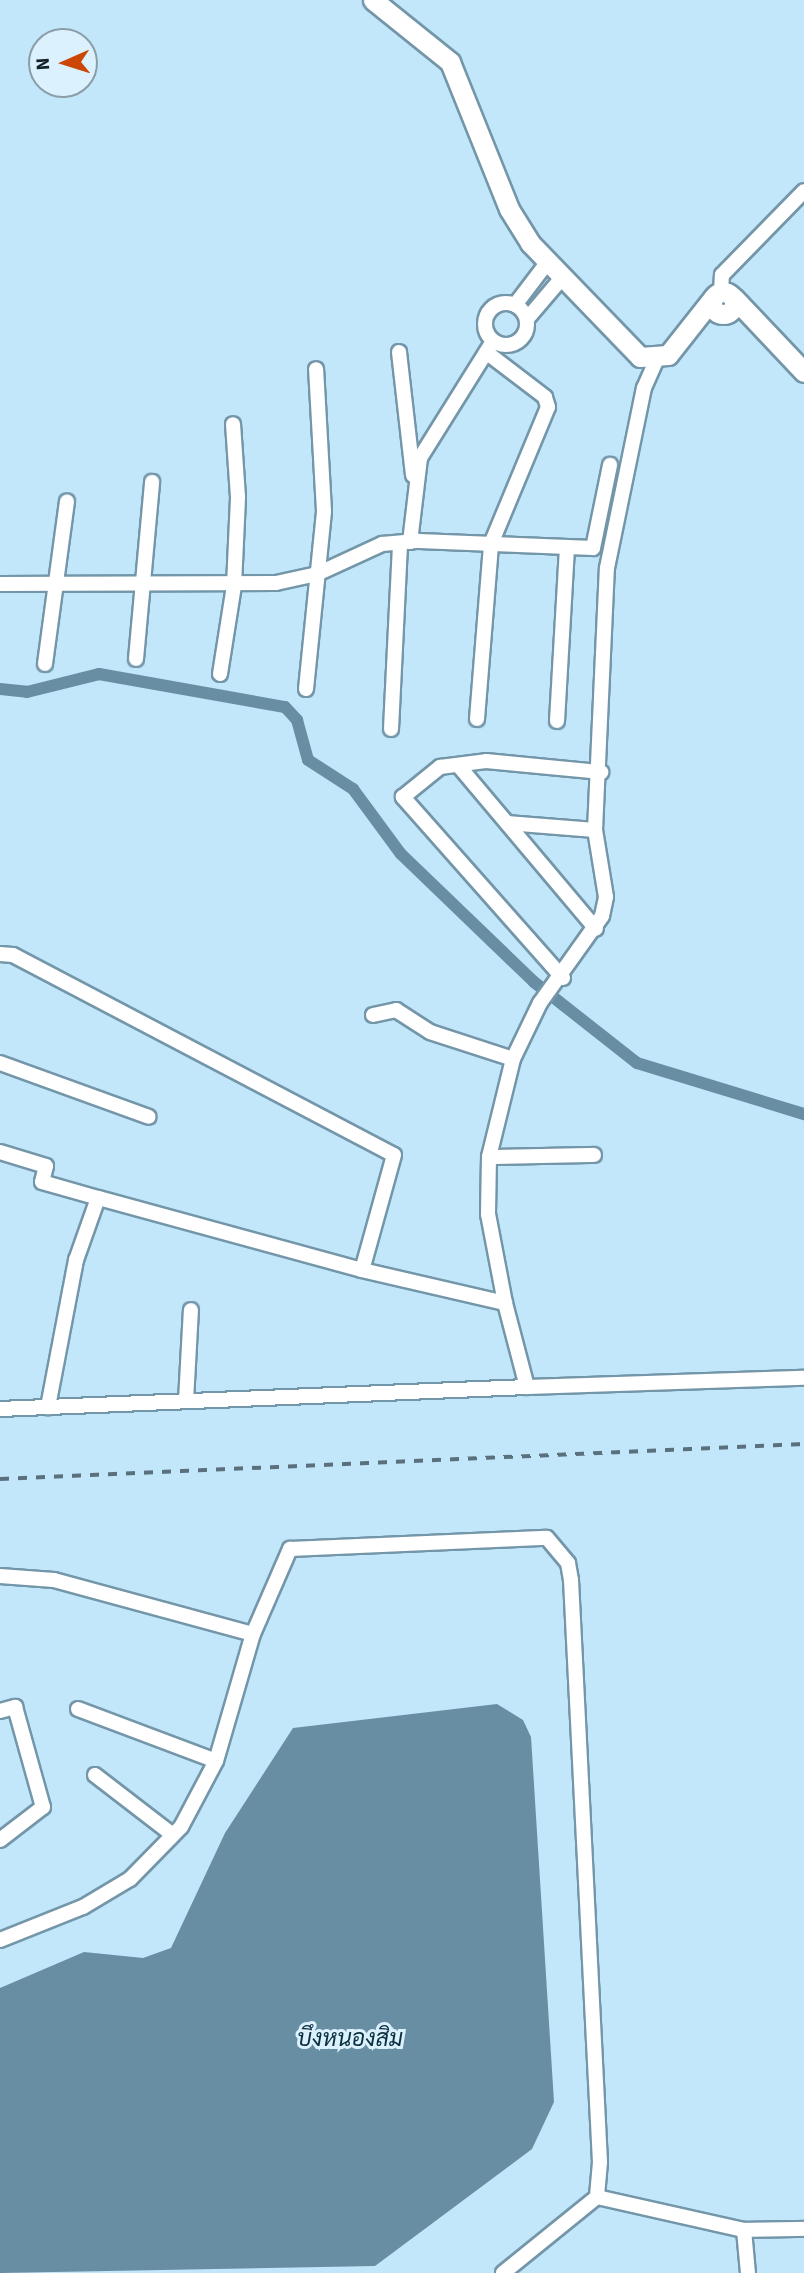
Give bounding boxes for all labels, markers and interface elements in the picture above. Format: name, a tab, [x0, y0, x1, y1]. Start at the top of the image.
north arrow	[28, 28, 98, 98]
text: N	[30, 57, 57, 71]
water label: บึงหนองสิม	[297, 2025, 403, 2053]

